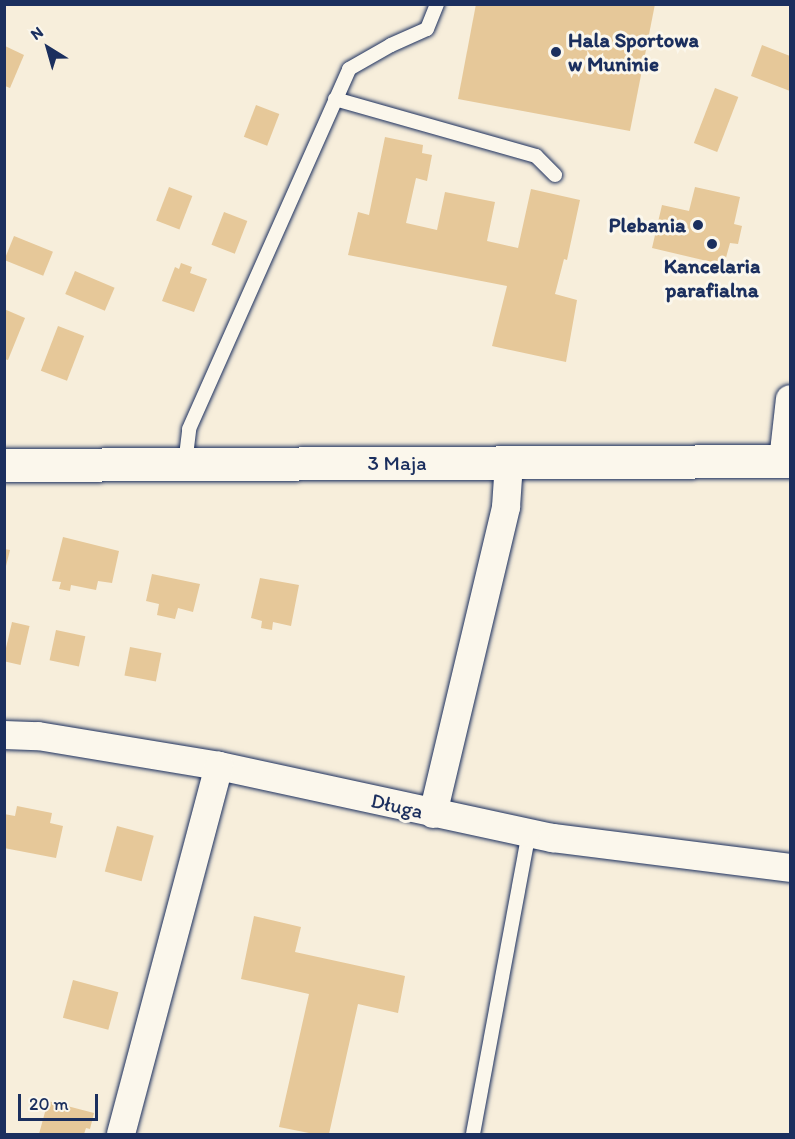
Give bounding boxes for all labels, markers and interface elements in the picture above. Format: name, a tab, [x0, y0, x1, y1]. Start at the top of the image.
north arrow	[18, 18, 78, 78]
text: N	[27, 22, 47, 44]
place label: Hala Sportowa w Muninie	[568, 27, 700, 77]
marker: Hala Sportowa w Muninie	[549, 45, 563, 59]
place label: Plebania	[609, 212, 686, 238]
marker: Plebania	[691, 218, 705, 232]
marker: Kancelaria parafialna	[705, 237, 719, 251]
place label: Kancelaria parafialna	[664, 253, 760, 303]
street label: 3 Maja	[367, 450, 427, 476]
street label: Długa	[369, 788, 425, 824]
scale bar	[21, 1082, 100, 1120]
text: 20 m	[29, 1093, 69, 1115]

